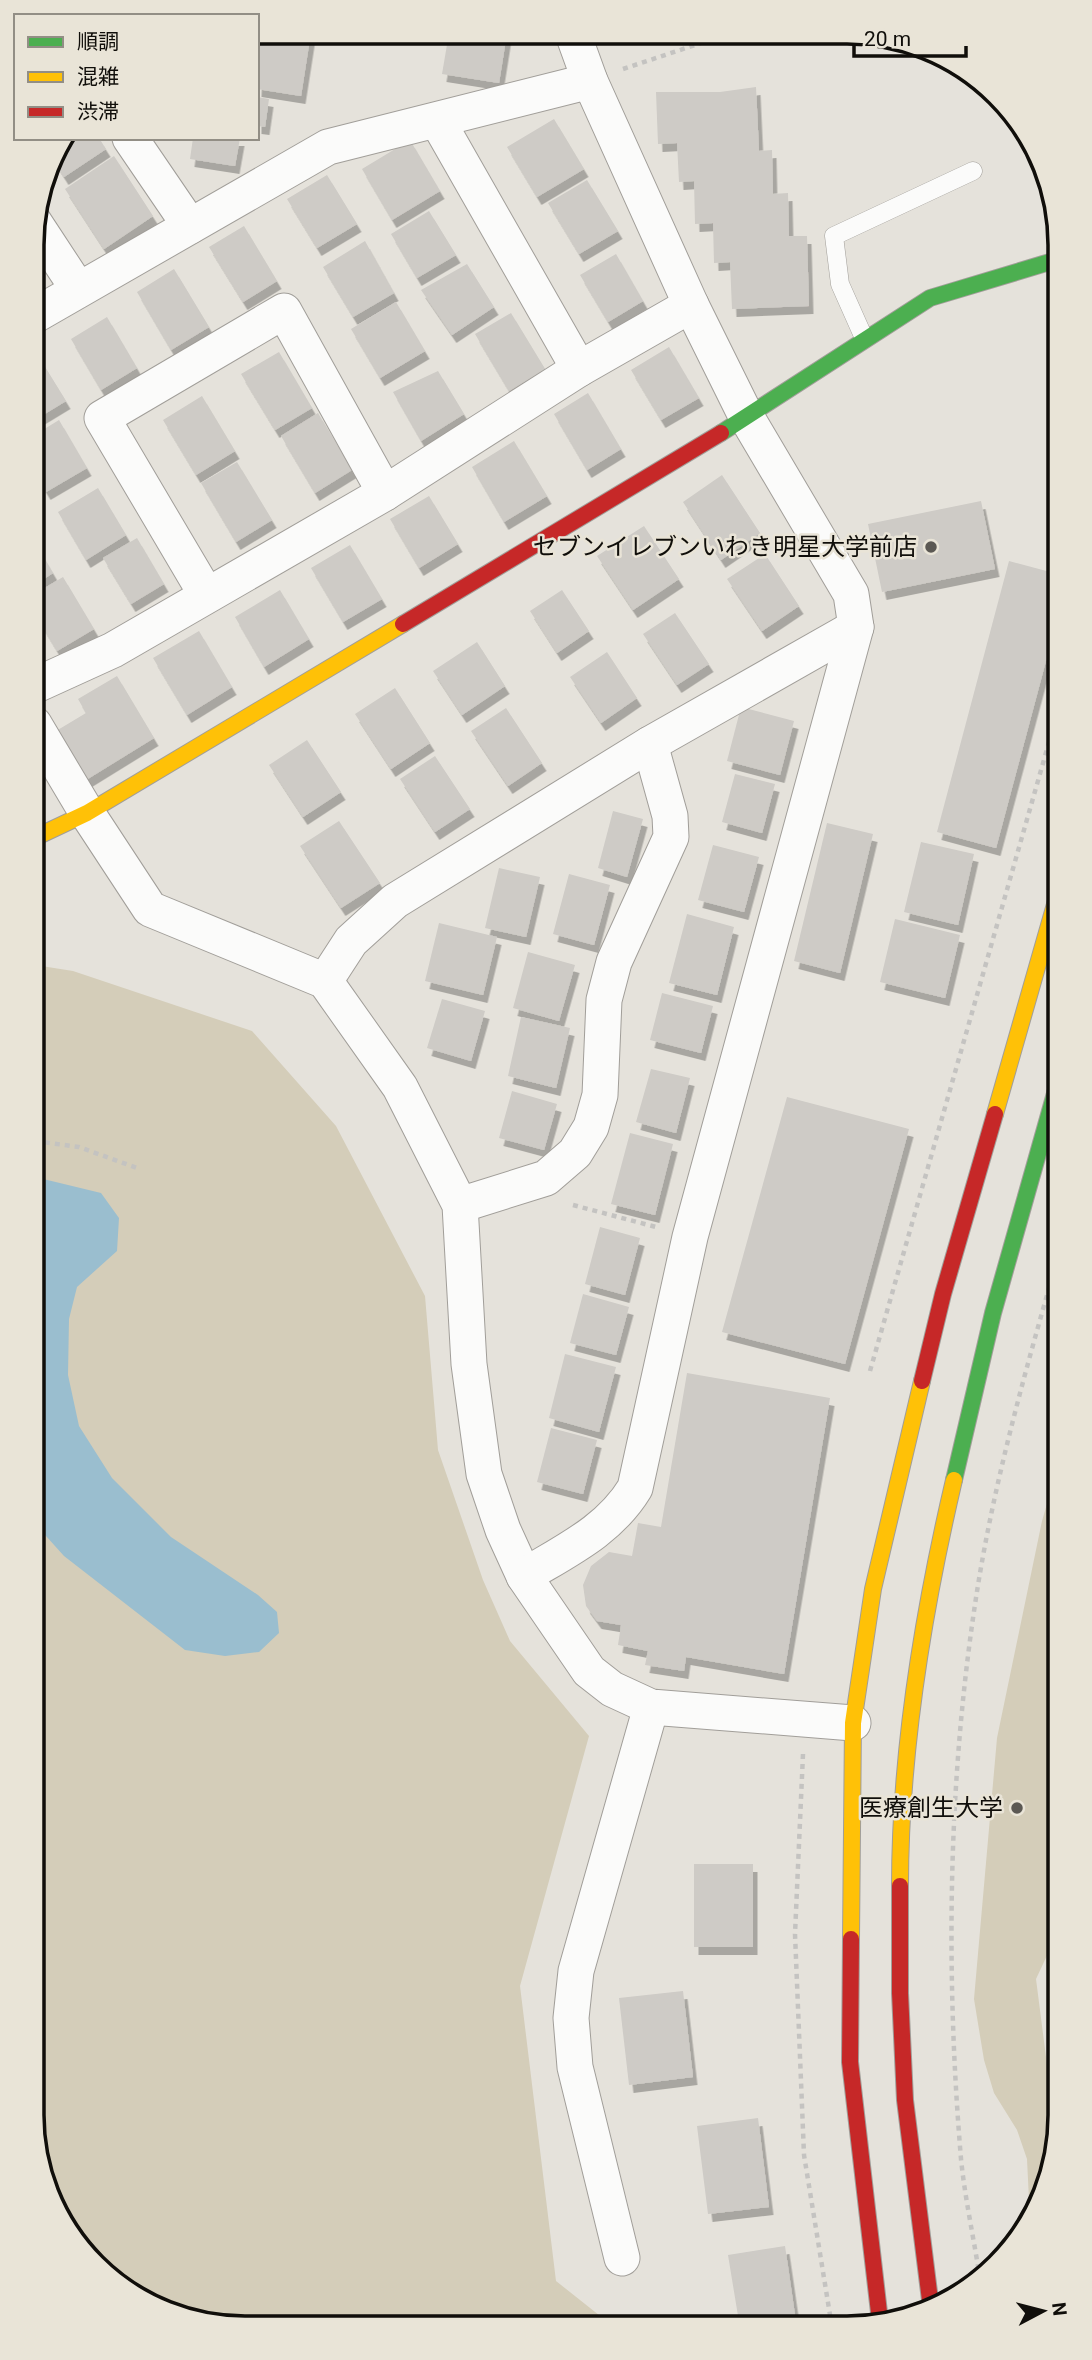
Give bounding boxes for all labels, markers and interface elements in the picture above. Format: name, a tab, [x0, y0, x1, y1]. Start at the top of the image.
legend	[14, 14, 259, 140]
scale bar	[854, 14, 966, 58]
text: 20 m	[864, 27, 911, 51]
text: 順調	[77, 30, 119, 54]
text: 混雑	[77, 65, 119, 89]
text: 渋滞	[77, 100, 119, 124]
place label: セブンイレブンいわき明星大学前店	[533, 533, 917, 561]
marker: セブンイレブンいわき明星大学前店	[923, 539, 939, 555]
place label: 医療創生大学	[859, 1794, 1003, 1822]
marker: 医療創生大学	[1009, 1800, 1025, 1816]
north arrow	[1008, 2276, 1078, 2346]
text: N	[1047, 2301, 1072, 2317]

